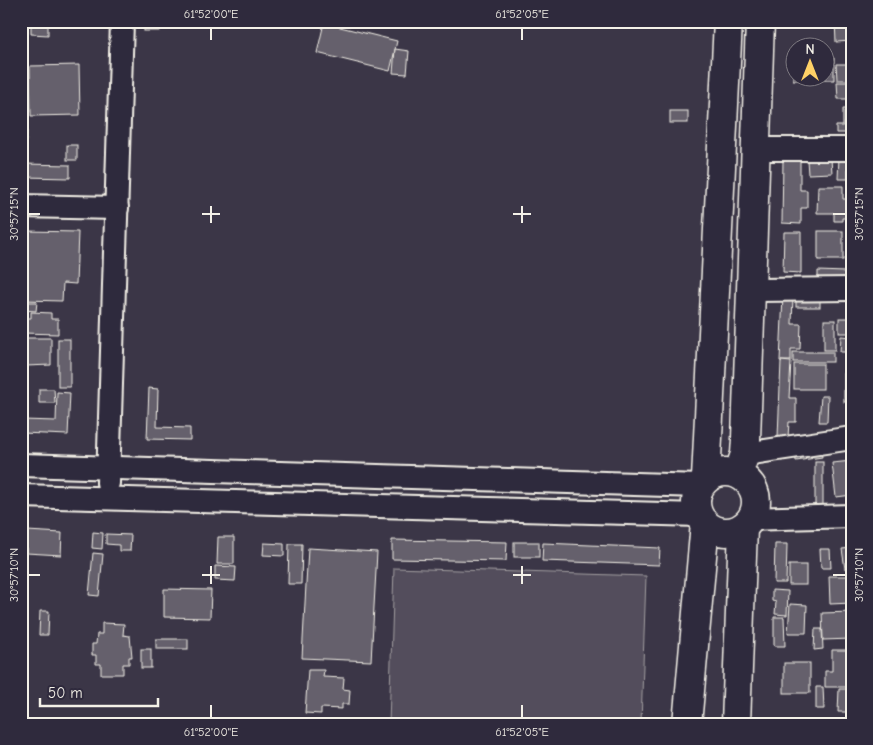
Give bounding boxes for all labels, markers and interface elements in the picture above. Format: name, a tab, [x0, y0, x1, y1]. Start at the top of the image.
text: 61°52'00"E	[184, 7, 238, 21]
text: 61°52'05"E	[495, 7, 549, 21]
north arrow	[786, 38, 836, 88]
text: N	[805, 41, 815, 58]
text: 30°57'15"N	[7, 187, 21, 241]
text: 30°57'15"N	[852, 187, 866, 241]
text: 30°57'10"N	[7, 548, 21, 602]
text: 30°57'10"N	[852, 548, 866, 602]
scale bar	[40, 675, 158, 707]
text: 50 m	[48, 684, 83, 702]
text: 61°52'00"E	[184, 725, 238, 739]
text: 61°52'05"E	[495, 725, 549, 739]

